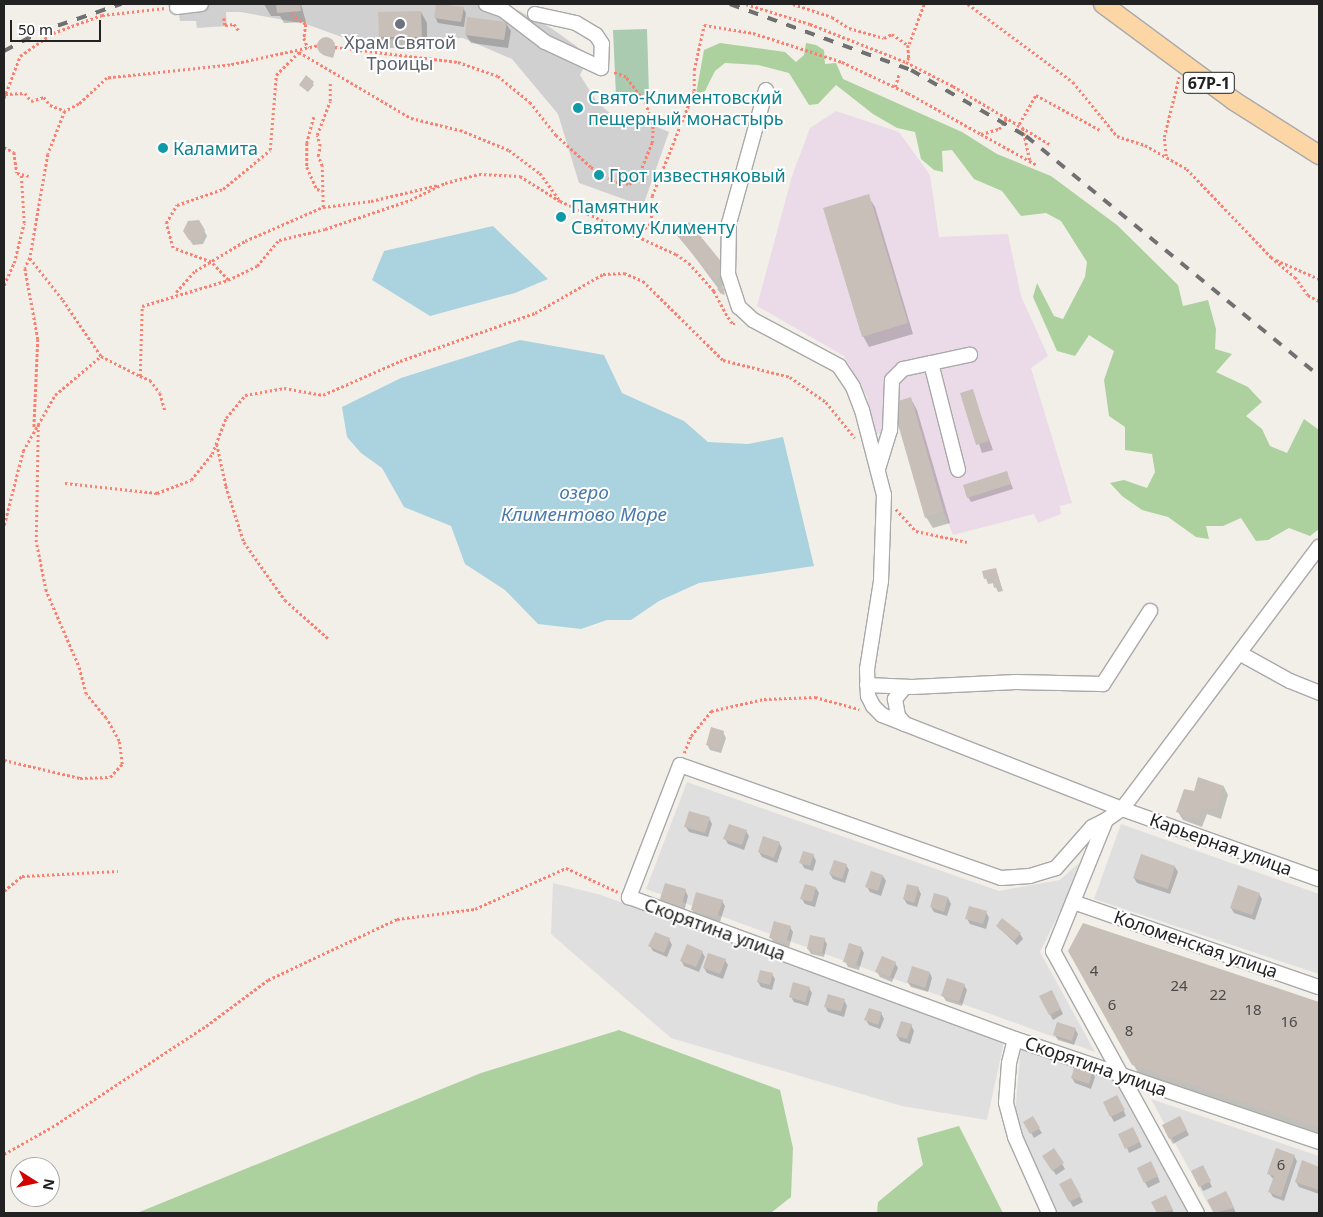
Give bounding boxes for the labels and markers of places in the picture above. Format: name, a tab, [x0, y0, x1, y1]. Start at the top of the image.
marker: Храм Святой Троицы	[394, 18, 406, 30]
place label: Храм Святой Троицы	[344, 32, 456, 74]
place label: Свято-Климентовский пещерный монастырь	[588, 87, 784, 130]
marker: Свято-Климентовский пещерный монастырь	[572, 102, 584, 114]
place label: Каламита	[173, 137, 258, 159]
marker: Каламита	[157, 142, 169, 154]
place label: Грот известняковый	[609, 164, 786, 186]
marker: Грот известняковый	[593, 169, 605, 181]
place label: Памятник Святому Клименту	[571, 196, 735, 238]
marker: Памятник Святому Клименту	[555, 211, 567, 223]

